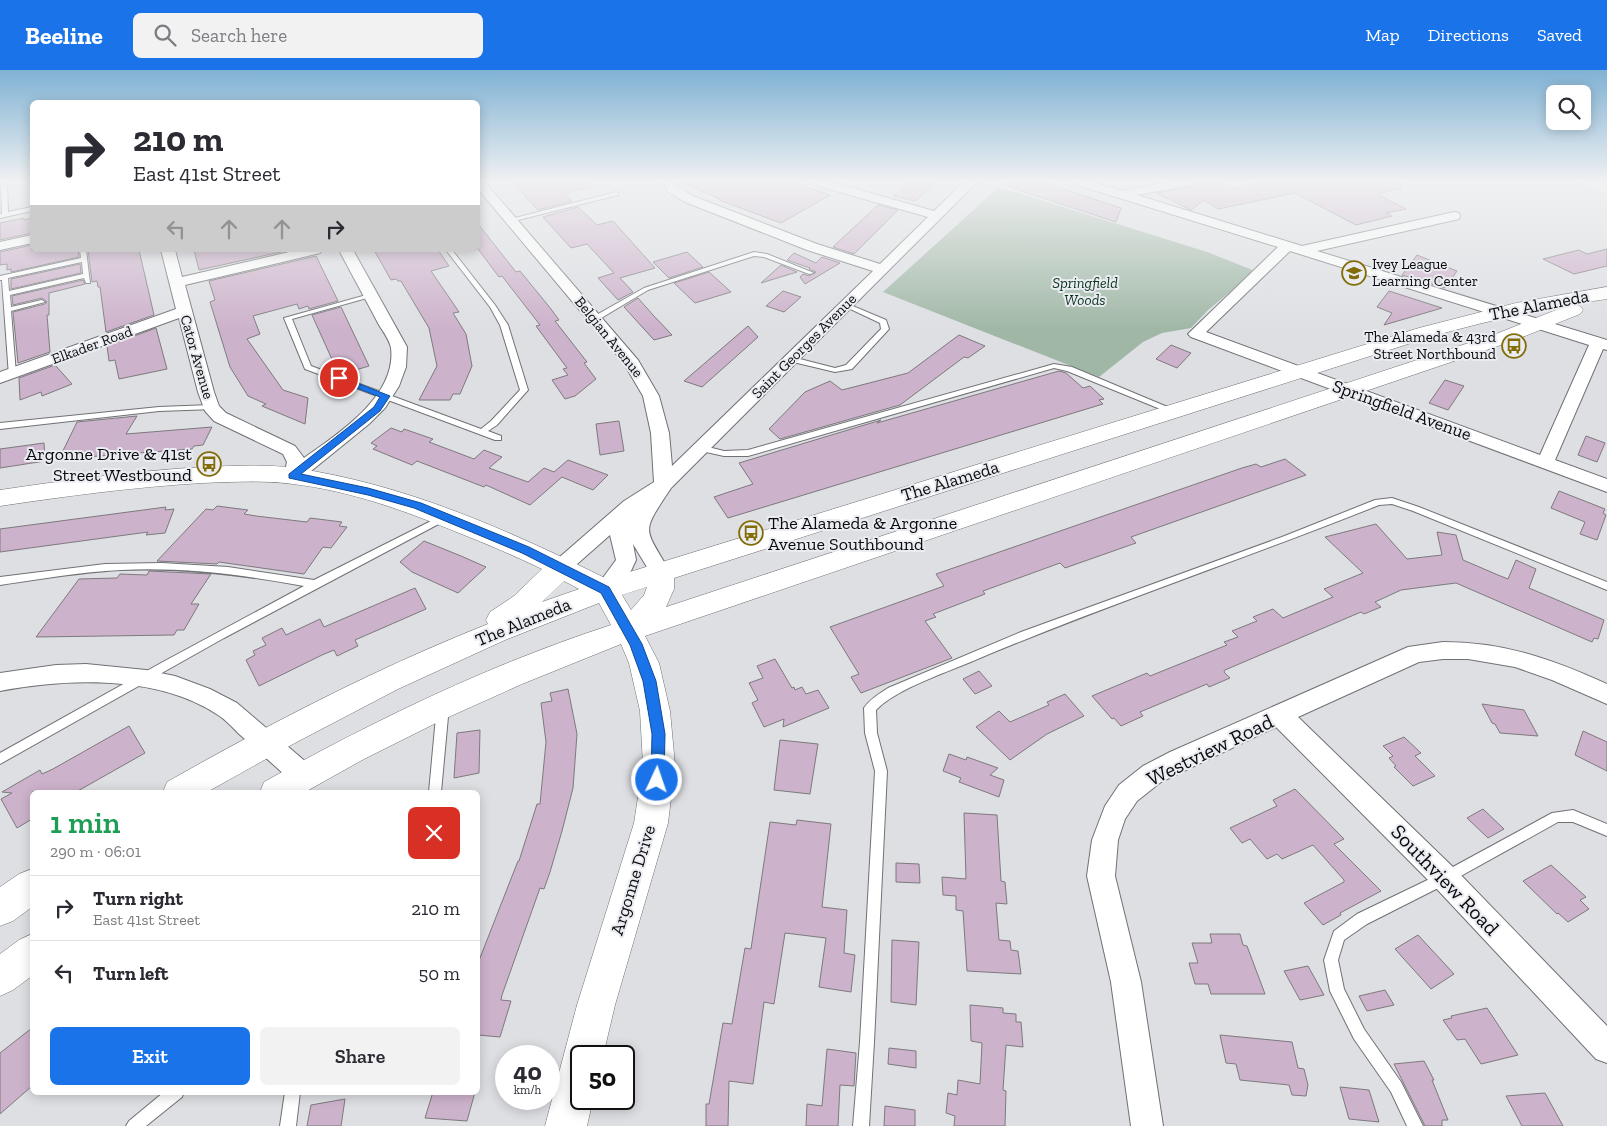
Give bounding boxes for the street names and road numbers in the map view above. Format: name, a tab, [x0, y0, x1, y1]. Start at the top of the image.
street label: The Alameda	[1487, 285, 1591, 325]
street label: Saint Georges Avenue	[748, 290, 860, 402]
street label: Belgian Avenue	[571, 293, 647, 381]
street label: Cator Avenue	[176, 313, 218, 401]
street label: Elkader Road	[49, 322, 136, 368]
street label: Springfield Avenue	[1330, 375, 1474, 445]
street label: The Alameda	[899, 456, 1002, 506]
street label: The Alameda	[472, 593, 574, 651]
street label: Westview Road	[1143, 708, 1277, 791]
street label: Southview Road	[1386, 819, 1505, 941]
street label: Argonne Drive	[606, 822, 660, 938]

